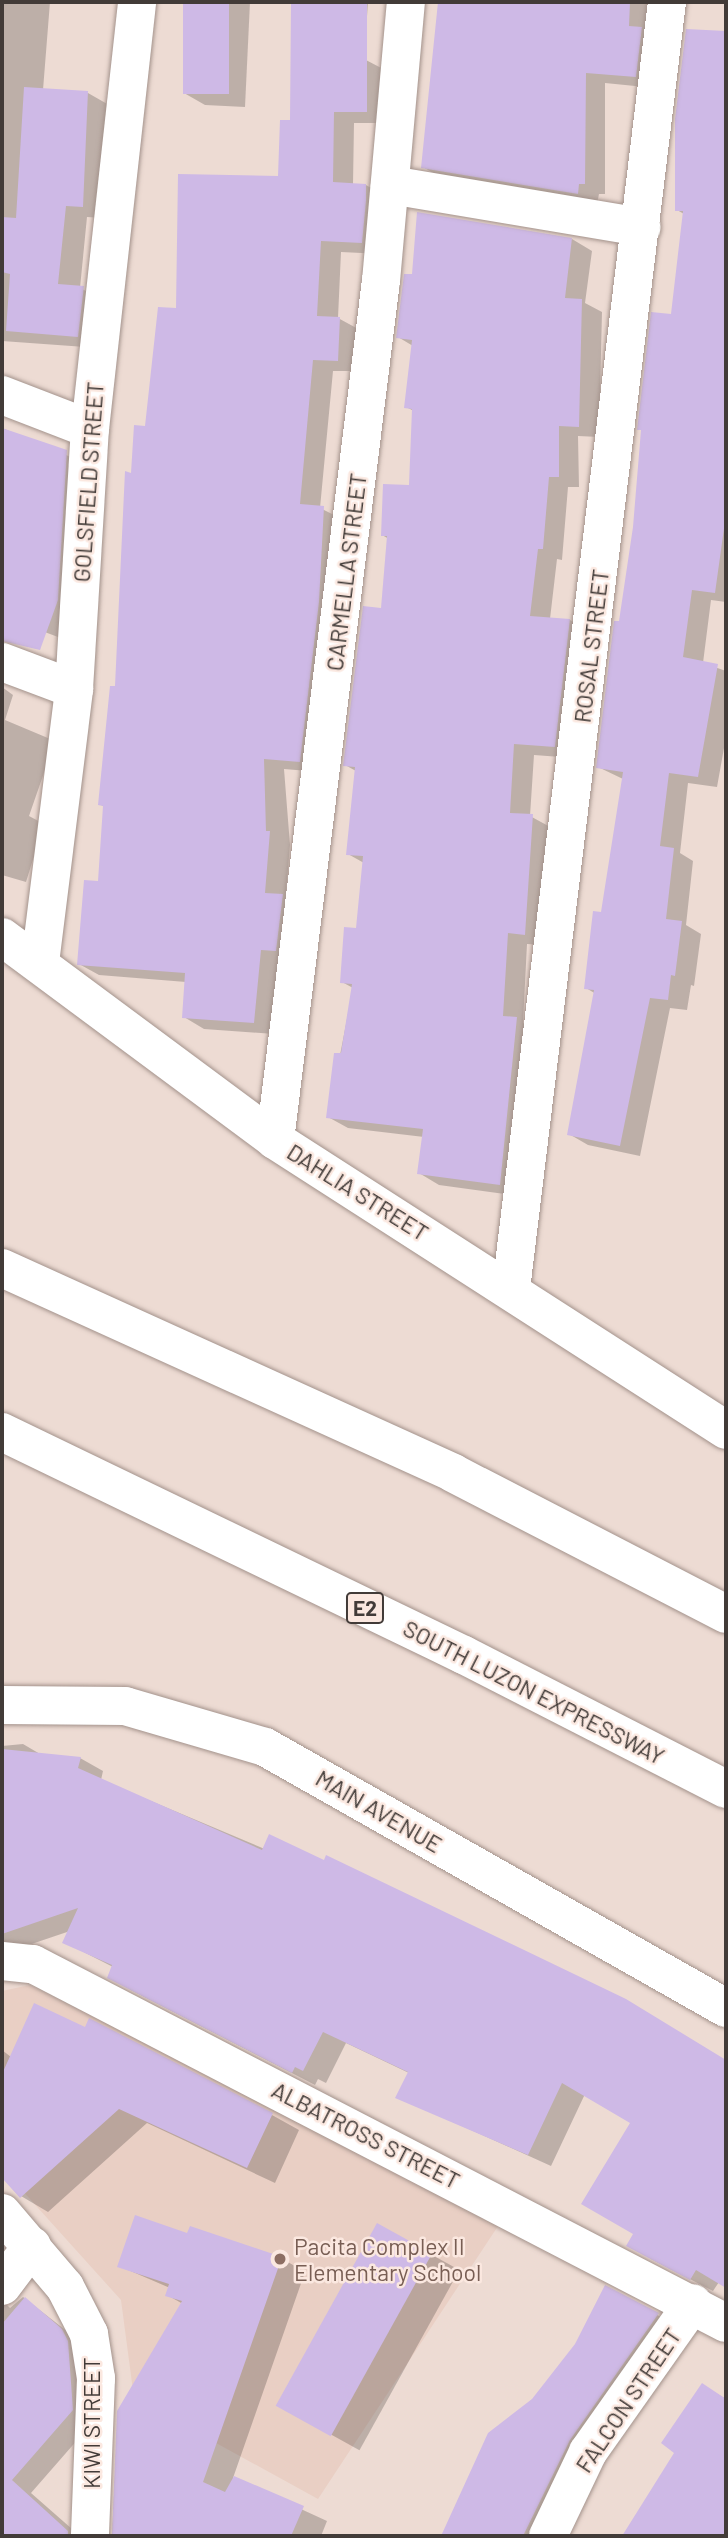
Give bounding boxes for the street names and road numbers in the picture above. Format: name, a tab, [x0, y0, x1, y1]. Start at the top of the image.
street label: GOLSFIELD STREET	[67, 381, 109, 583]
street label: CARMELLA STREET	[320, 472, 372, 672]
street label: ROSAL STREET	[568, 568, 614, 724]
street label: DAHLIA STREET	[282, 1138, 434, 1246]
road number: E2	[346, 1590, 384, 1626]
street label: SOUTH LUZON EXPRESSWAY	[399, 1614, 669, 1770]
street label: MAIN AVENUE	[311, 1764, 447, 1858]
street label: ALBATROSS STREET	[267, 2076, 465, 2194]
street label: FALCON STREET	[569, 2323, 687, 2477]
street label: KIWI STREET	[77, 2357, 105, 2489]

